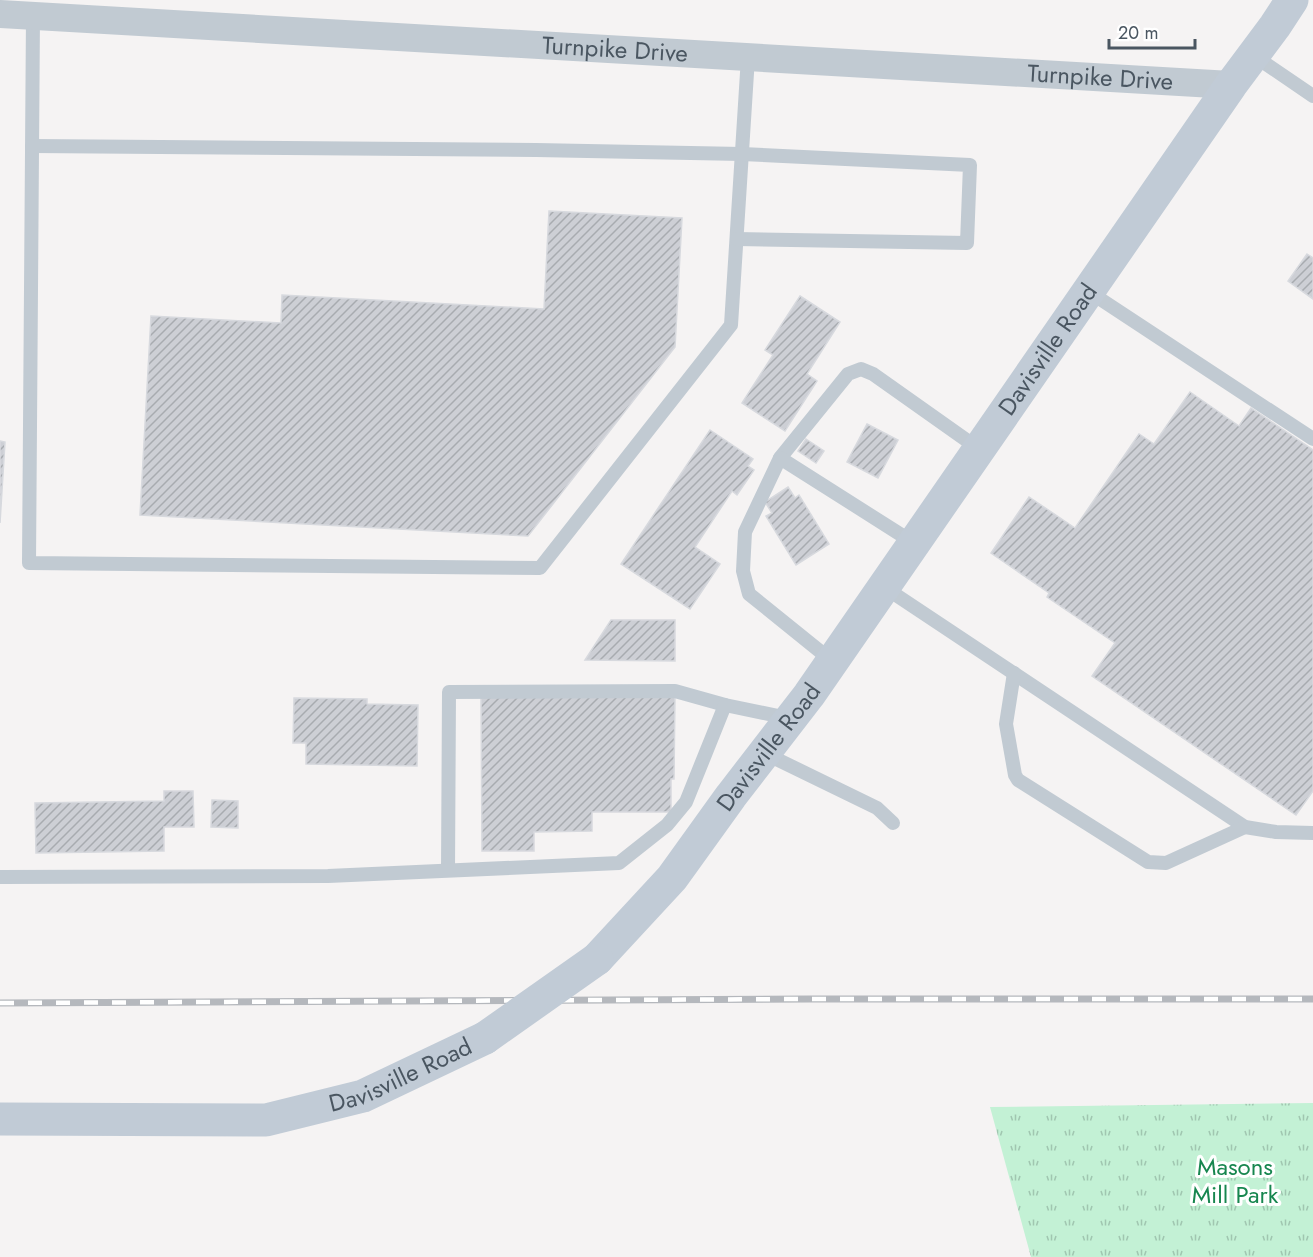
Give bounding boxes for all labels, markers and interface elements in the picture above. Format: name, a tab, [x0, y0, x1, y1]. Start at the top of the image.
scale bar	[1109, 12, 1194, 50]
text: 20 m	[1118, 20, 1158, 46]
street label: Turnpike Drive	[541, 27, 689, 71]
street label: Turnpike Drive	[1026, 55, 1174, 99]
street label: Davisville Road	[990, 276, 1106, 422]
street label: Davisville Road	[708, 676, 829, 818]
street label: Davisville Road	[325, 1029, 478, 1121]
park label: Masons Mill Park	[1192, 1149, 1279, 1212]

